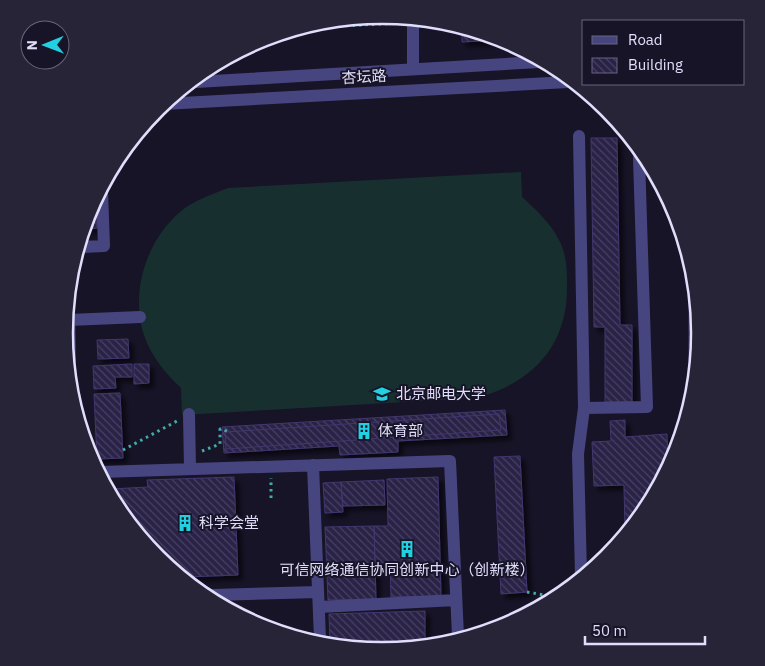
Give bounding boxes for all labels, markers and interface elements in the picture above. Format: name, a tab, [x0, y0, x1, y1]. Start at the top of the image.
north arrow	[20, 20, 70, 70]
legend	[582, 20, 745, 85]
text: Road	[628, 30, 663, 49]
text: N	[23, 40, 41, 50]
text: Building	[628, 55, 683, 74]
street label: 杏坛路	[341, 66, 387, 87]
school or university icon: 北京邮电大学	[372, 384, 392, 404]
place label: 北京邮电大学	[396, 384, 486, 403]
building icon: 体育部	[354, 421, 374, 441]
place label: 体育部	[378, 421, 423, 440]
building icon: 科学会堂	[175, 513, 195, 533]
place label: 科学会堂	[199, 513, 259, 532]
building icon: 可信网络通信协同创新中心（创新楼）	[397, 539, 417, 559]
place label: 可信网络通信协同创新中心（创新楼）	[279, 560, 535, 579]
scale bar	[585, 614, 705, 646]
text: 50 m	[592, 621, 627, 640]

